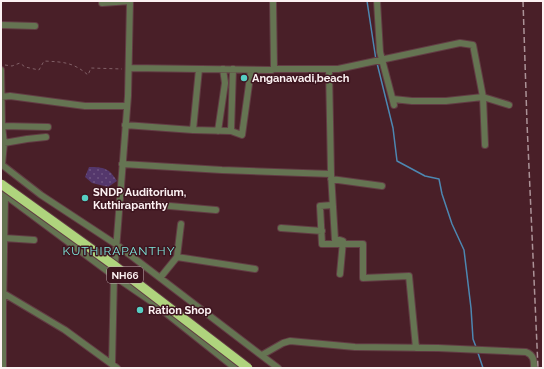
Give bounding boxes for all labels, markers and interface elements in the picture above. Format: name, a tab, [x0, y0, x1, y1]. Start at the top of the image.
place label: Anganavadi,beach	[252, 72, 350, 85]
marker: Anganavadi,beach	[239, 73, 249, 83]
place label: SNDP Auditorium, Kuthirapanthy	[93, 186, 186, 212]
marker: SNDP Auditorium, Kuthirapanthy	[80, 193, 90, 203]
district label: KUTHIRAPANTHY	[62, 244, 176, 258]
road number: NH66	[107, 267, 143, 283]
place label: Ration Shop	[148, 304, 211, 317]
marker: Ration Shop	[135, 305, 145, 315]

